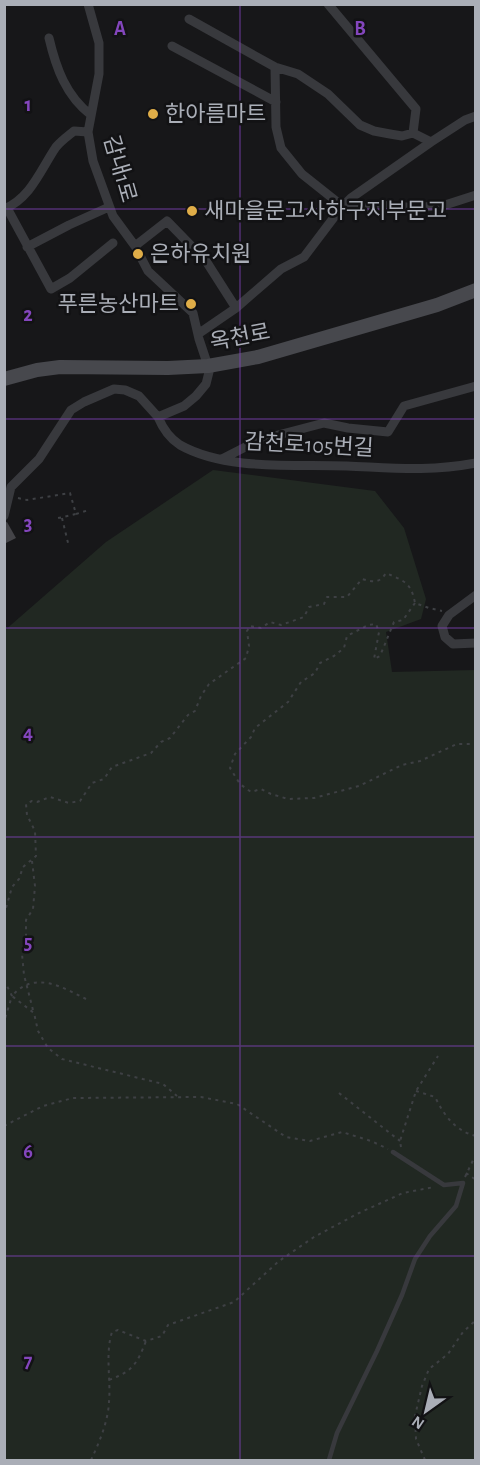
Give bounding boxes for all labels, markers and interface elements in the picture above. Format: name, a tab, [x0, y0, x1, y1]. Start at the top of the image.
text: A	[114, 19, 126, 39]
text: B	[354, 19, 366, 39]
text: 1	[24, 95, 32, 115]
place label: 한아름마트	[165, 102, 266, 125]
marker: 한아름마트	[146, 107, 160, 121]
street label: 감내1로	[100, 133, 141, 205]
place label: 새마을문고사하구지부문고	[204, 199, 447, 222]
marker: 새마을문고사하구지부문고	[185, 204, 199, 218]
place label: 은하유치원	[150, 242, 251, 265]
marker: 은하유치원	[131, 247, 145, 261]
place label: 푸른농산마트	[58, 292, 179, 315]
marker: 푸른농산마트	[184, 297, 198, 311]
text: 2	[23, 305, 33, 325]
street label: 옥천로	[208, 319, 272, 354]
street label: 감천로105번길	[244, 430, 374, 459]
text: 3	[24, 514, 32, 534]
text: 4	[23, 723, 33, 743]
text: 5	[24, 933, 32, 953]
text: 6	[23, 1142, 33, 1162]
text: 7	[24, 1351, 33, 1371]
north arrow	[396, 1381, 456, 1441]
text: N	[409, 1413, 427, 1432]

